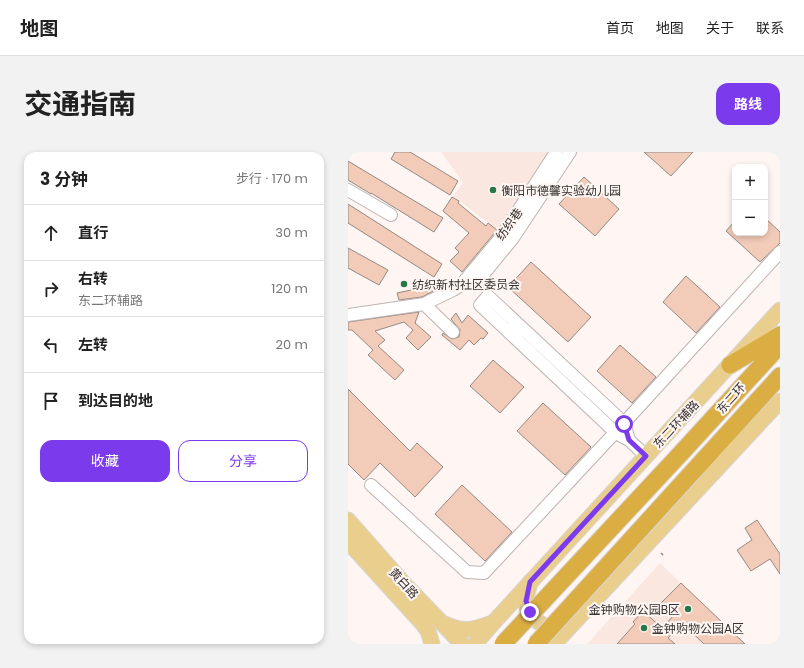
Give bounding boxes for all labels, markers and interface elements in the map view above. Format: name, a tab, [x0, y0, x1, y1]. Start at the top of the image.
text: 地图	[20, 15, 58, 42]
text: 首页	[606, 18, 634, 38]
text: 地图	[656, 18, 684, 38]
text: 关于	[706, 18, 734, 38]
text: 联系	[756, 18, 784, 38]
button: 路线	[716, 83, 780, 125]
text: 交通指南	[24, 85, 136, 124]
map controls	[732, 164, 768, 236]
button: +	[732, 164, 768, 200]
text: 3 分钟	[40, 167, 88, 191]
text: 步行 · 170 m	[236, 169, 308, 188]
place label: 衡阳市德馨实验幼儿园	[501, 182, 621, 199]
marker: 衡阳市德馨实验幼儿园	[488, 185, 498, 195]
button: −	[732, 200, 768, 236]
street label: 纺织巷	[492, 204, 526, 244]
icon: ahead	[40, 222, 62, 244]
text: 直行	[78, 222, 108, 243]
text: 30 m	[275, 223, 308, 242]
text: 右转	[78, 268, 108, 289]
place label: 纺织新村社区委员会	[412, 276, 520, 293]
icon: right	[40, 278, 62, 300]
text: 120 m	[271, 279, 308, 298]
marker: 纺织新村社区委员会	[399, 279, 409, 289]
text: 东二环辅路	[78, 291, 143, 310]
icon: left	[40, 334, 62, 356]
text: 左转	[78, 334, 108, 355]
text: 20 m	[275, 335, 308, 354]
street label: 东二环	[713, 379, 749, 417]
icon: arrive	[40, 390, 62, 412]
text: 到达目的地	[78, 390, 153, 411]
street label: 东二环辅路	[649, 396, 703, 452]
route start	[615, 415, 633, 433]
button: 收藏	[40, 440, 170, 482]
button: 分享	[178, 440, 308, 482]
street label: 黄白路	[386, 564, 422, 602]
place label: 金钟购物公园B区	[589, 601, 680, 618]
route end	[521, 603, 539, 621]
marker: 金钟购物公园B区	[683, 604, 693, 614]
place label: 金钟购物公园A区	[652, 620, 744, 637]
marker: 金钟购物公园A区	[639, 623, 649, 633]

